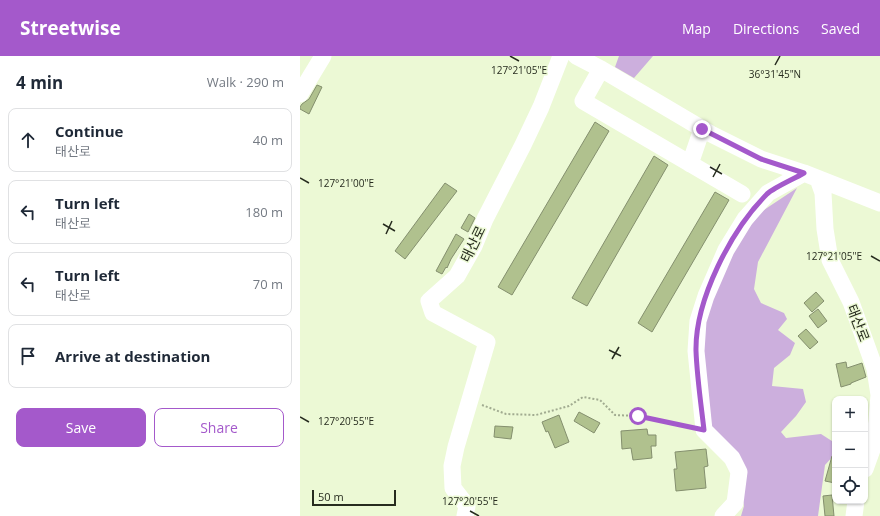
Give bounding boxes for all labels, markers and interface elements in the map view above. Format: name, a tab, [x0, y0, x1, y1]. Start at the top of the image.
text: Streetwise	[20, 15, 121, 41]
text: Map	[682, 19, 711, 38]
text: Directions	[733, 19, 799, 38]
text: Saved	[821, 19, 860, 38]
text: 127°21'05"E	[491, 63, 547, 77]
text: 36°31'45"N	[749, 67, 801, 81]
text: 4 min	[16, 71, 63, 94]
text: Walk · 290 m	[207, 73, 284, 91]
route end	[693, 120, 711, 138]
text: Continue	[55, 121, 123, 141]
icon: ahead	[17, 129, 39, 151]
text: 40 m	[253, 131, 283, 149]
text: 태산로	[55, 142, 91, 160]
text: 127°21'00"E	[318, 176, 374, 190]
text: Turn left	[55, 193, 120, 213]
icon: left	[17, 201, 39, 223]
text: 180 m	[245, 203, 283, 221]
text: 태산로	[55, 214, 91, 232]
street label: 태산로	[456, 222, 490, 265]
text: 127°21'05"E	[806, 249, 862, 263]
text: Turn left	[55, 265, 120, 285]
icon: left	[17, 273, 39, 295]
text: 70 m	[253, 275, 283, 293]
text: 태산로	[55, 286, 91, 304]
street label: 태산로	[843, 301, 874, 344]
icon: arrive	[17, 345, 39, 367]
text: Arrive at destination	[55, 346, 210, 366]
map controls	[832, 396, 868, 504]
button: +	[832, 396, 868, 432]
route start	[629, 407, 647, 425]
button: Save	[16, 408, 146, 447]
button: Share	[154, 408, 284, 447]
text: 127°20'55"E	[318, 414, 374, 428]
button: −	[832, 432, 868, 468]
button: locate	[832, 468, 868, 504]
scale bar	[312, 488, 396, 507]
text: 50 m	[318, 489, 344, 504]
text: 127°20'55"E	[442, 494, 498, 508]

